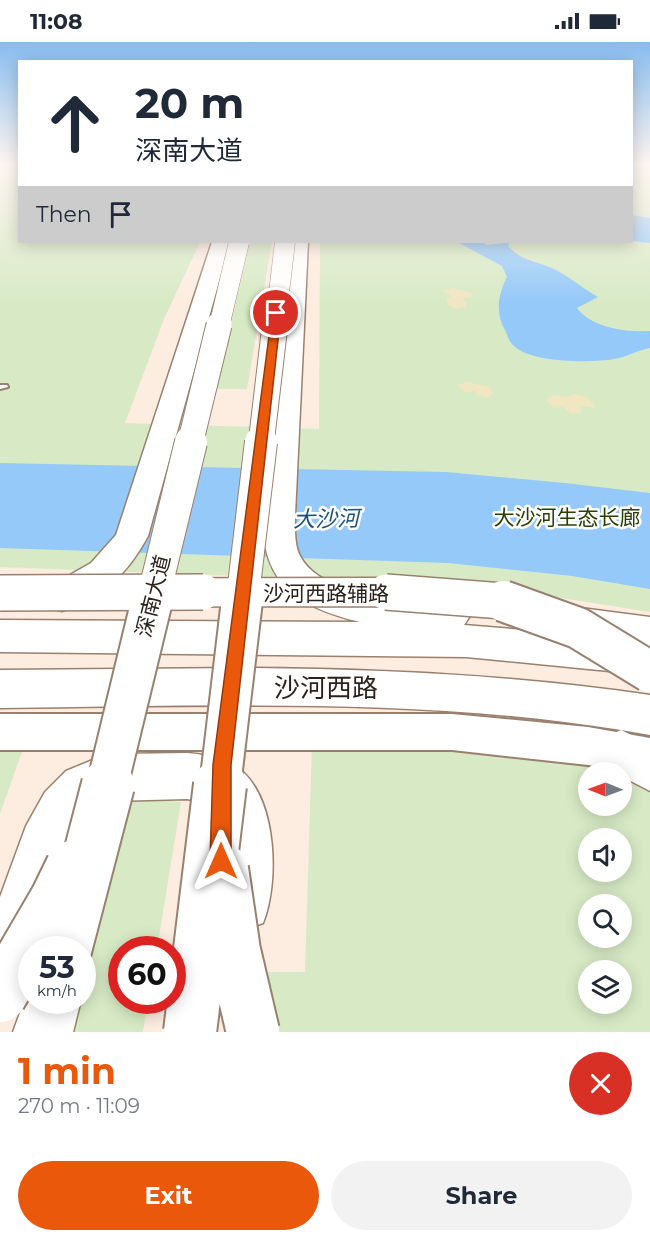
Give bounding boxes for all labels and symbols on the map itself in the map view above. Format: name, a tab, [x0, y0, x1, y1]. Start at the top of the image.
pin	[250, 287, 301, 338]
water label: 大沙河	[293, 505, 363, 533]
park label: 大沙河生态长廊	[494, 505, 641, 530]
street label: 深南大道	[131, 552, 175, 640]
street label: 沙河西路辅路	[263, 581, 389, 606]
street label: 沙河西路	[274, 672, 378, 704]
north arrow	[578, 762, 632, 816]
position arrow	[189, 829, 253, 893]
speed limit sign: 60	[108, 936, 186, 1014]

